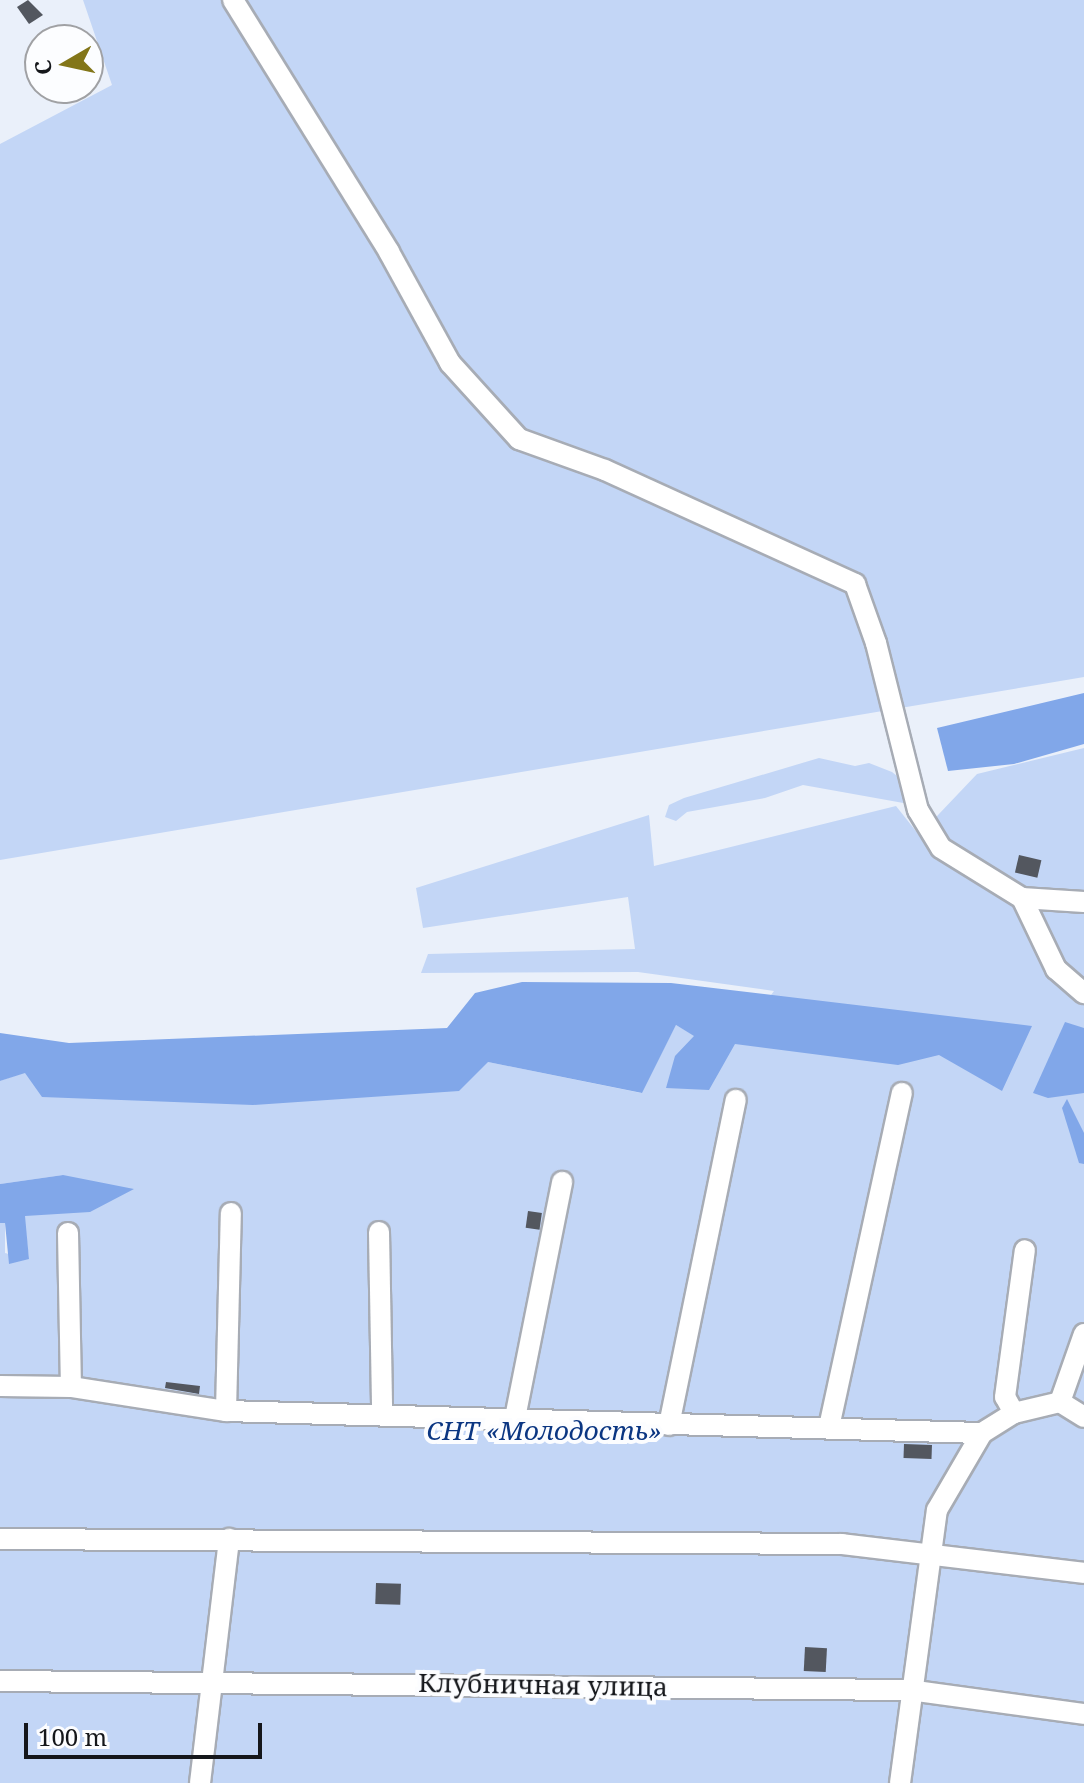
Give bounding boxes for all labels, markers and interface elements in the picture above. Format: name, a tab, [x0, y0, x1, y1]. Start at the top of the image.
north arrow	[24, 24, 104, 104]
text: С	[26, 58, 58, 77]
park label: СНТ «Молодость»	[426, 1415, 662, 1447]
street label: Клубничная улица	[418, 1667, 668, 1703]
scale bar	[28, 1707, 266, 1757]
text: 100 m	[38, 1720, 107, 1753]

